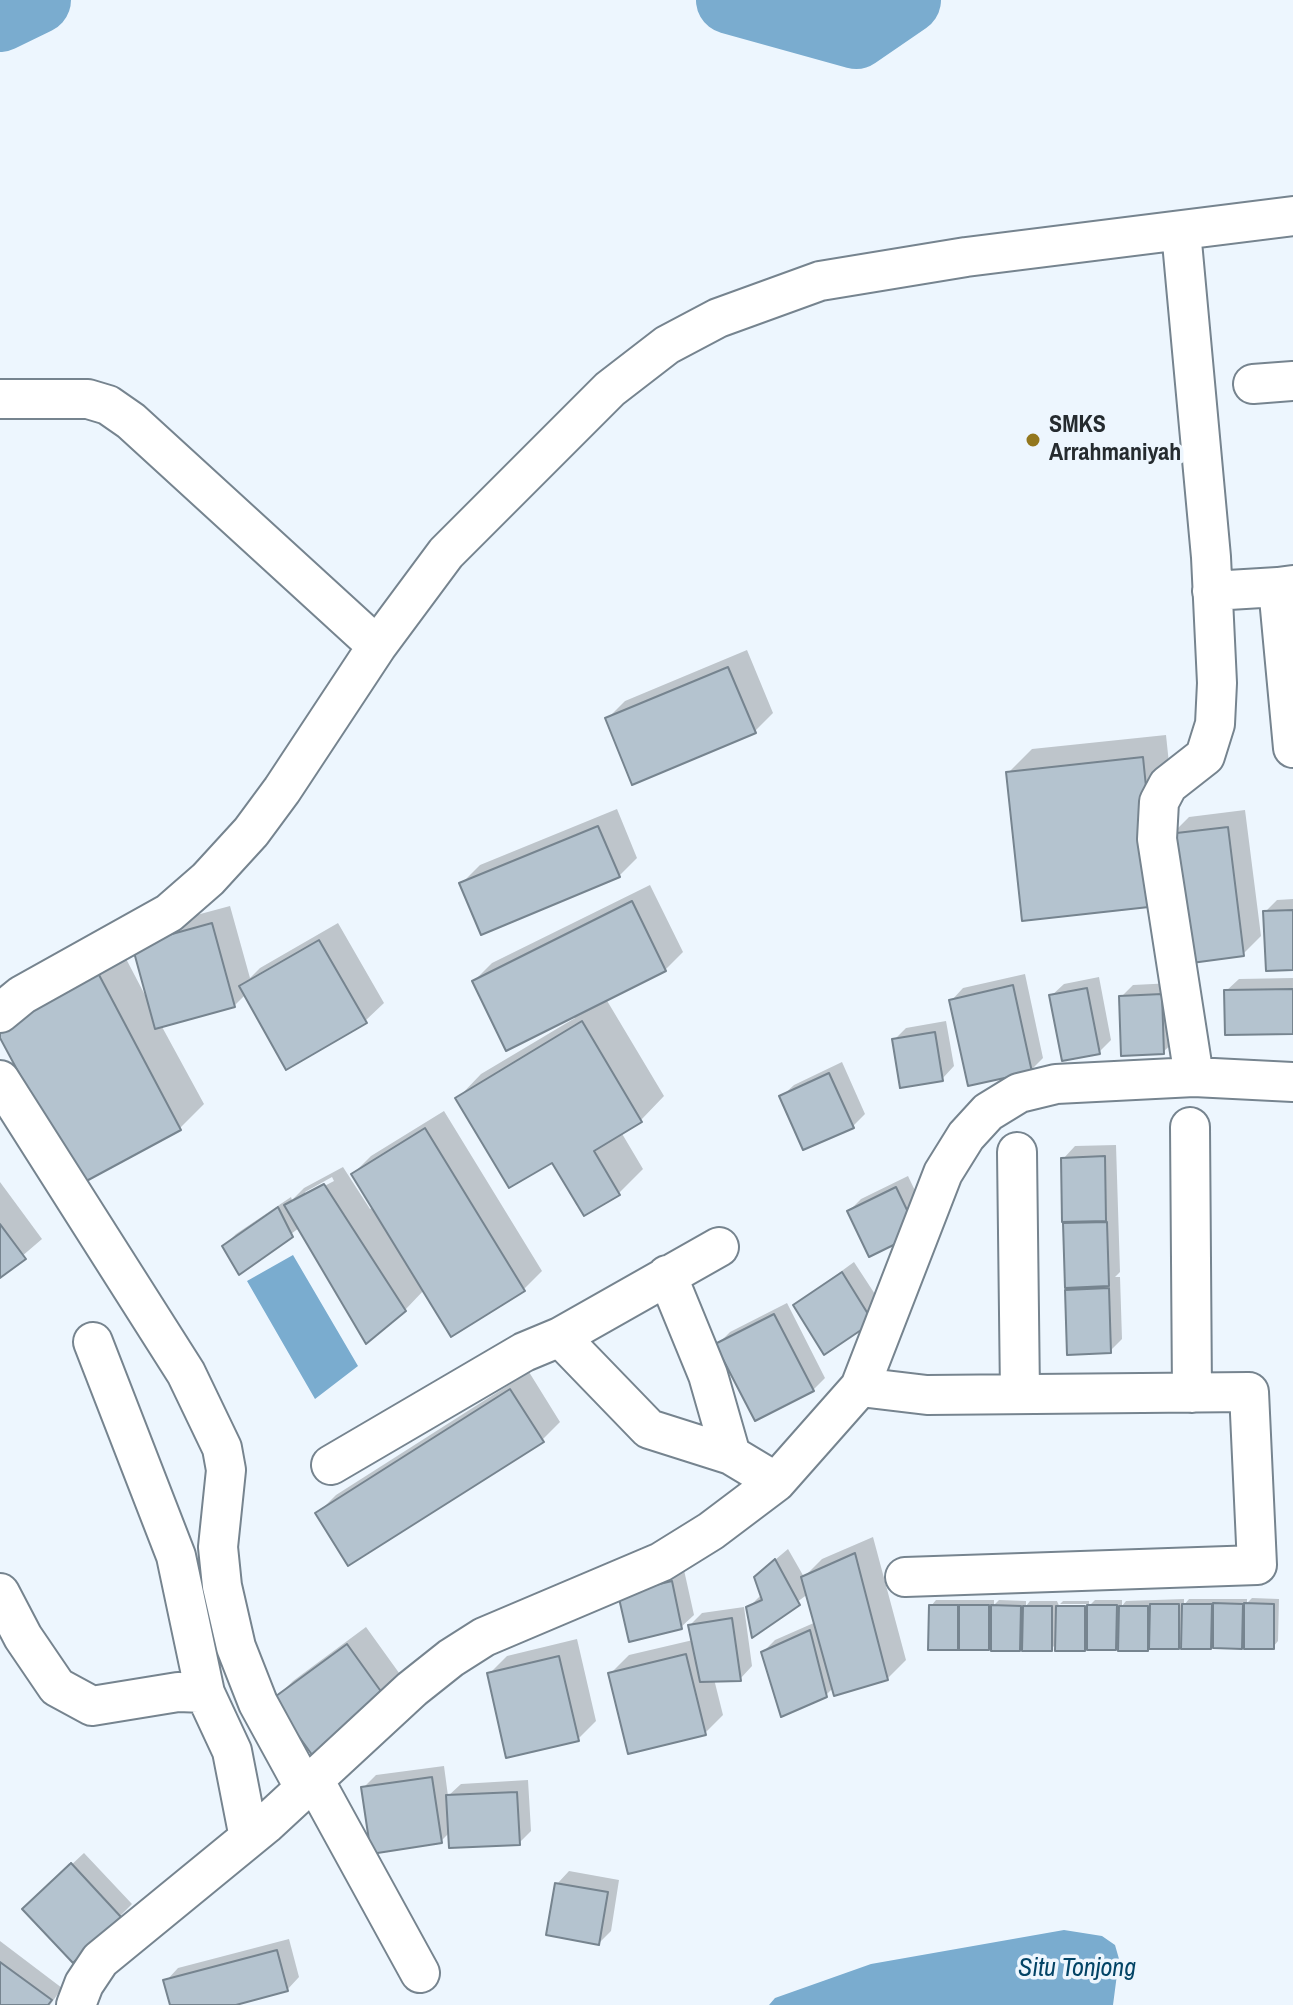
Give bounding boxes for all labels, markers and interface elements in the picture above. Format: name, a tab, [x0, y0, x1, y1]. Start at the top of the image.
place label: SMKS Arrahmaniyah	[1049, 412, 1181, 468]
marker: SMKS Arrahmaniyah	[1024, 431, 1042, 449]
water label: Situ Tonjong	[1018, 1953, 1136, 1985]

